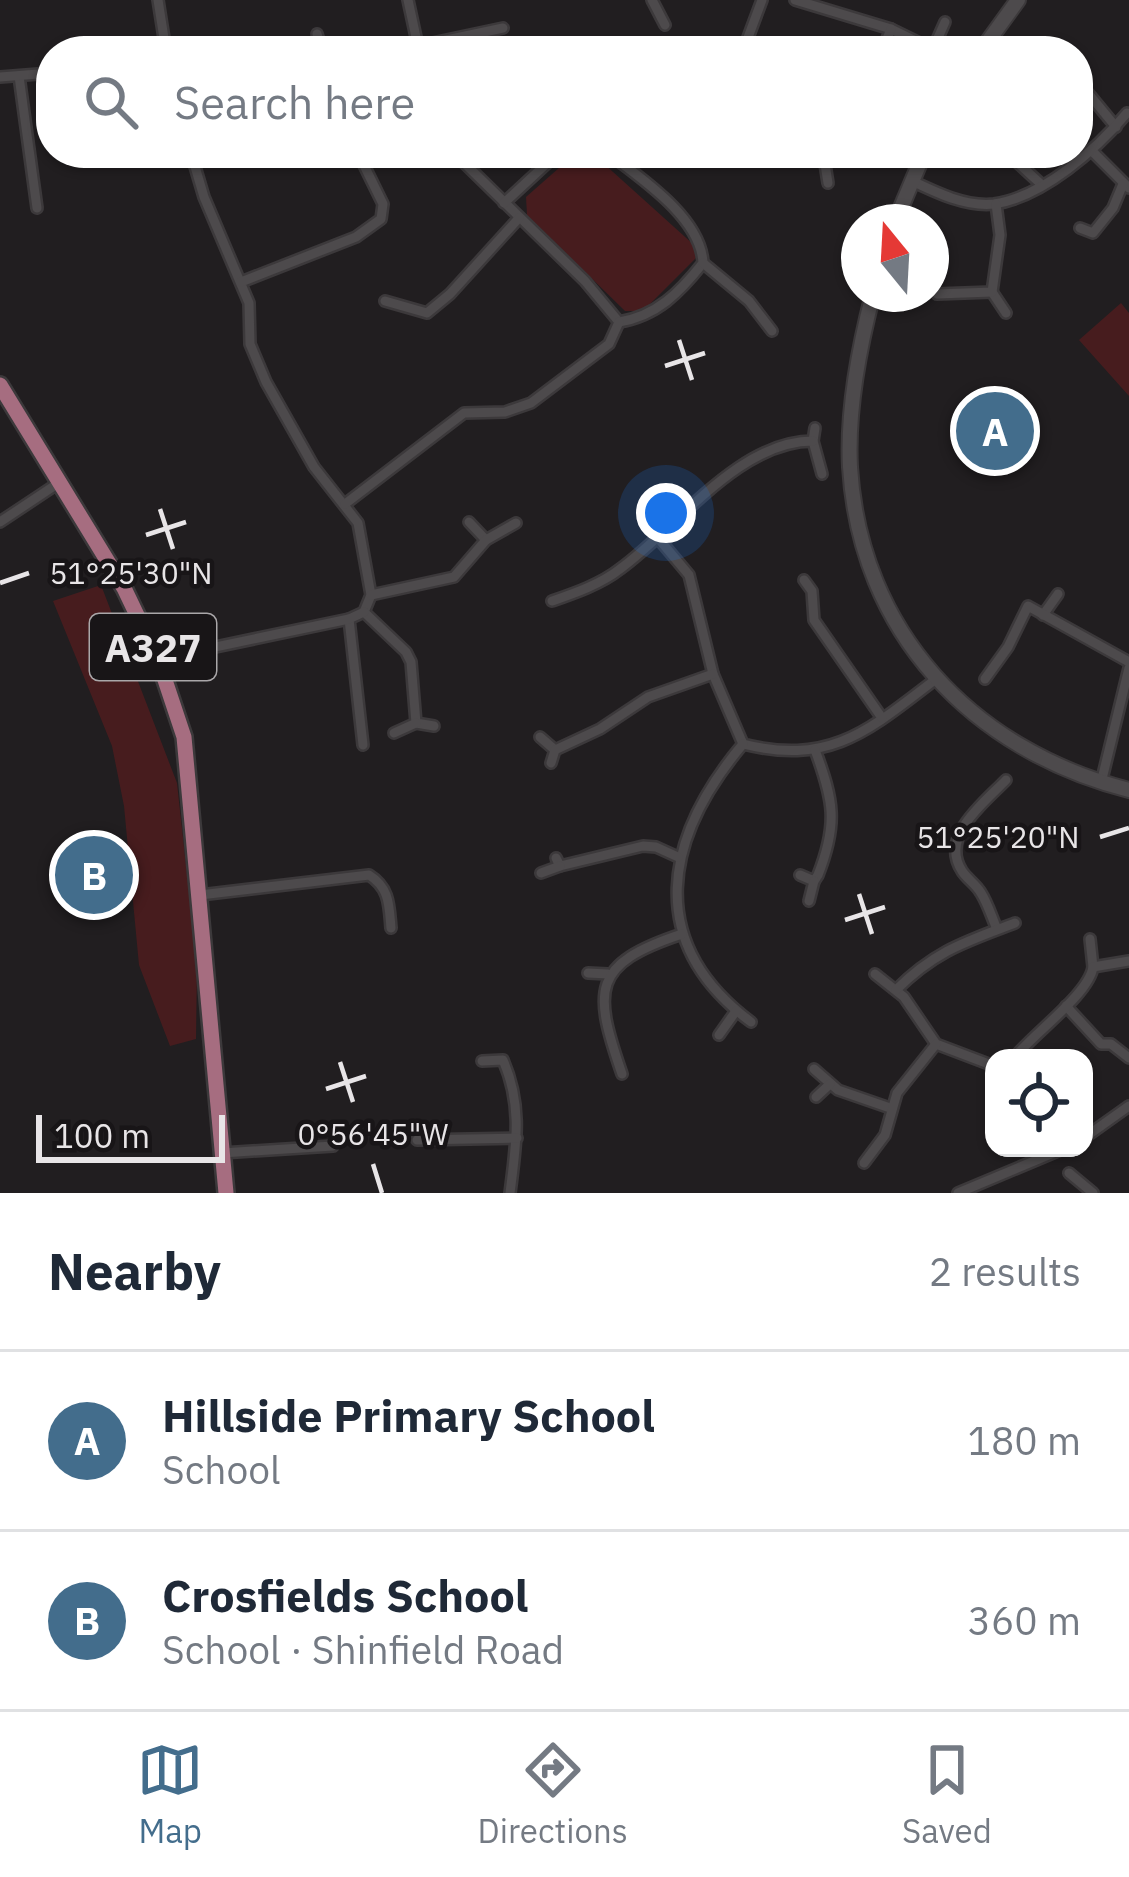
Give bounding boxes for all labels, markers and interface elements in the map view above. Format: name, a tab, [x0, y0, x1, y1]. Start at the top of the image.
search box	[36, 36, 1093, 168]
icon: search	[78, 69, 144, 135]
text: Search here	[174, 73, 415, 131]
north arrow	[841, 204, 949, 312]
pin: A	[956, 386, 1034, 476]
your location	[636, 483, 696, 543]
text: 51°25'30"N	[49, 553, 213, 592]
road number: A327	[90, 614, 216, 680]
text: 51°25'20"N	[916, 817, 1080, 856]
pin: B	[55, 830, 133, 920]
map controls	[985, 1049, 1093, 1157]
button: locate	[985, 1049, 1093, 1157]
scale bar	[36, 1109, 225, 1162]
text: 100 m	[54, 1114, 150, 1157]
text: 0°56'45"W	[297, 1114, 449, 1153]
text: Nearby	[48, 1238, 221, 1304]
text: 2 results	[929, 1246, 1081, 1297]
text: Hillside Primary School	[162, 1386, 655, 1444]
text: A	[74, 1415, 100, 1466]
text: 180 m	[968, 1415, 1081, 1466]
text: School	[162, 1444, 281, 1495]
text: Crosfields School	[162, 1566, 528, 1624]
text: B	[74, 1595, 100, 1646]
text: 360 m	[968, 1595, 1081, 1646]
text: School · Shinfield Road	[162, 1624, 564, 1675]
tab: Map	[137, 1737, 203, 1852]
tab: Directions	[478, 1737, 628, 1852]
tab: Saved	[902, 1737, 992, 1852]

